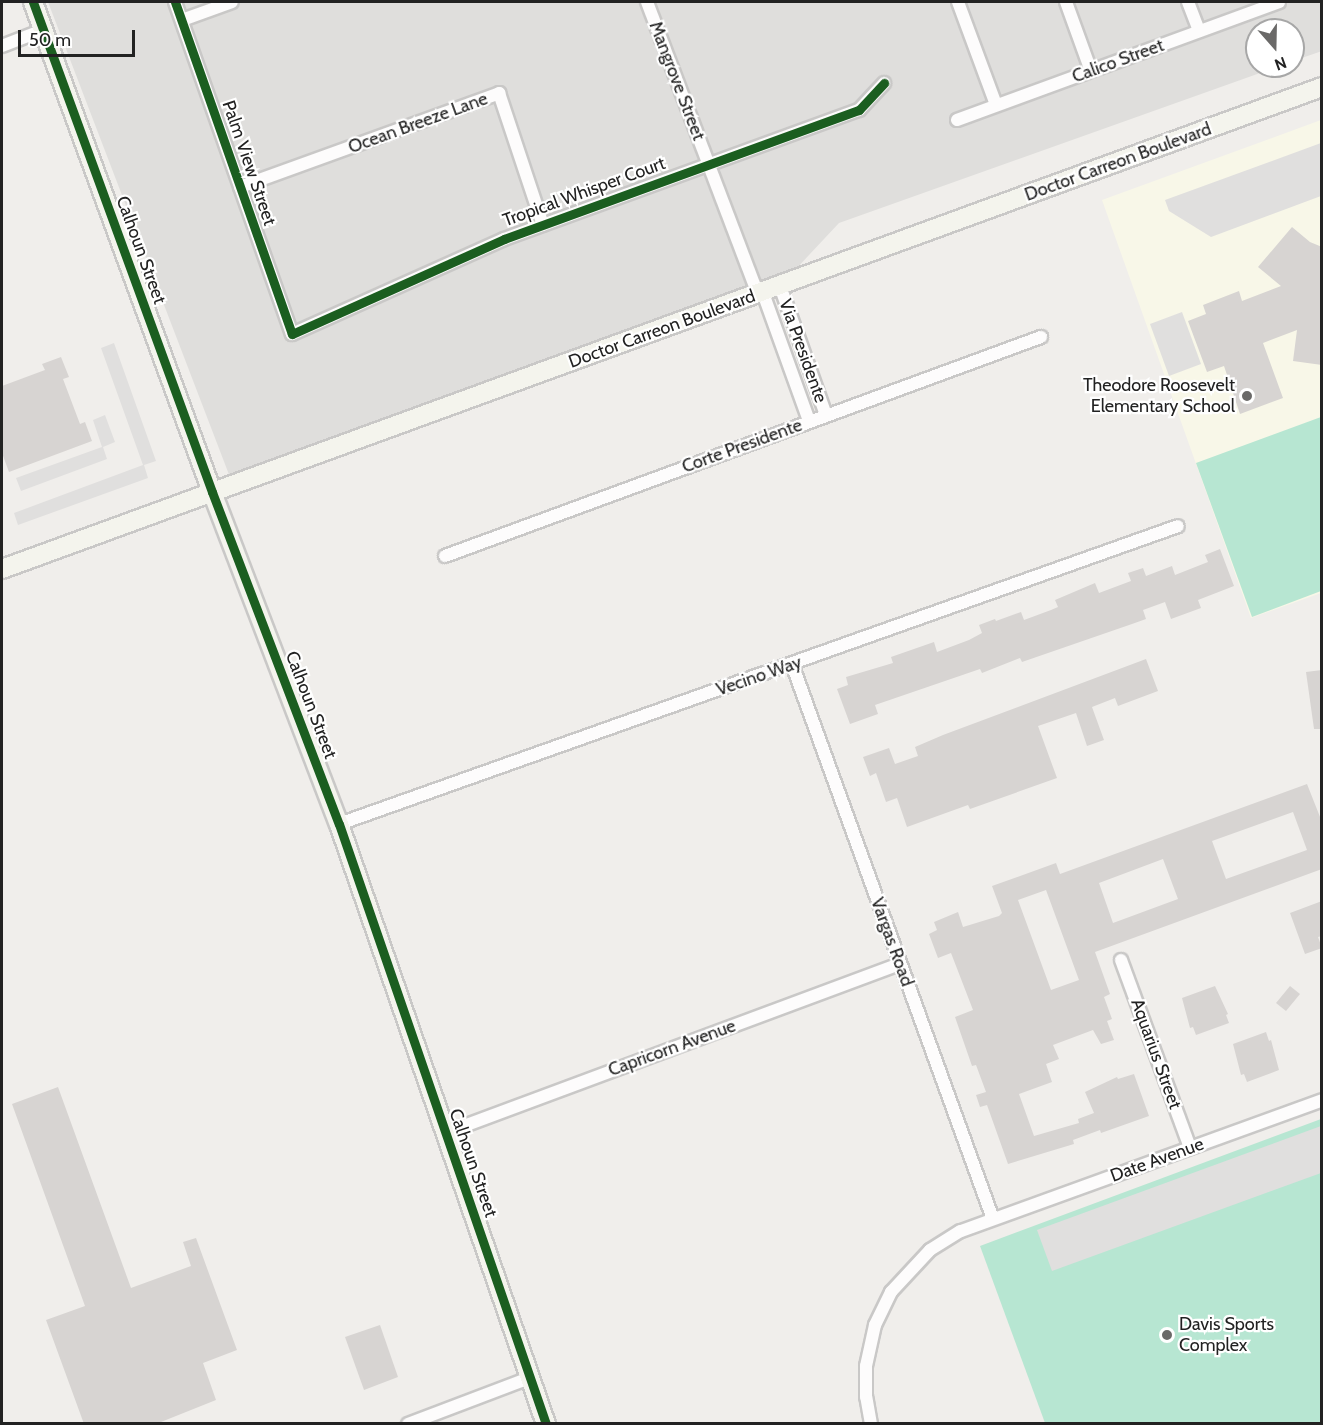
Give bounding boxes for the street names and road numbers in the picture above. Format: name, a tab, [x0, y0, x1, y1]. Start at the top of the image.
street label: Mangrove Street	[644, 19, 710, 143]
street label: Calico Street	[1069, 34, 1167, 88]
street label: Ocean Breeze Lane	[345, 88, 491, 158]
street label: Palm View Street	[217, 98, 281, 228]
street label: Doctor Carreon Boulevard	[1022, 118, 1214, 206]
street label: Tropical Whisper Court	[500, 153, 668, 231]
street label: Calhoun Street	[111, 193, 171, 307]
street label: Doctor Carreon Boulevard	[566, 285, 758, 373]
street label: Via Presidente	[774, 296, 832, 406]
street label: Corte Presidente	[679, 414, 805, 478]
street label: Calhoun Street	[281, 648, 341, 762]
street label: Vecino Way	[714, 651, 804, 701]
street label: Vargas Road	[866, 895, 918, 989]
street label: Aquarius Street	[1126, 996, 1186, 1112]
street label: Capricorn Avenue	[605, 1015, 739, 1081]
street label: Calhoun Street	[444, 1106, 502, 1220]
street label: Date Avenue	[1107, 1133, 1207, 1187]

